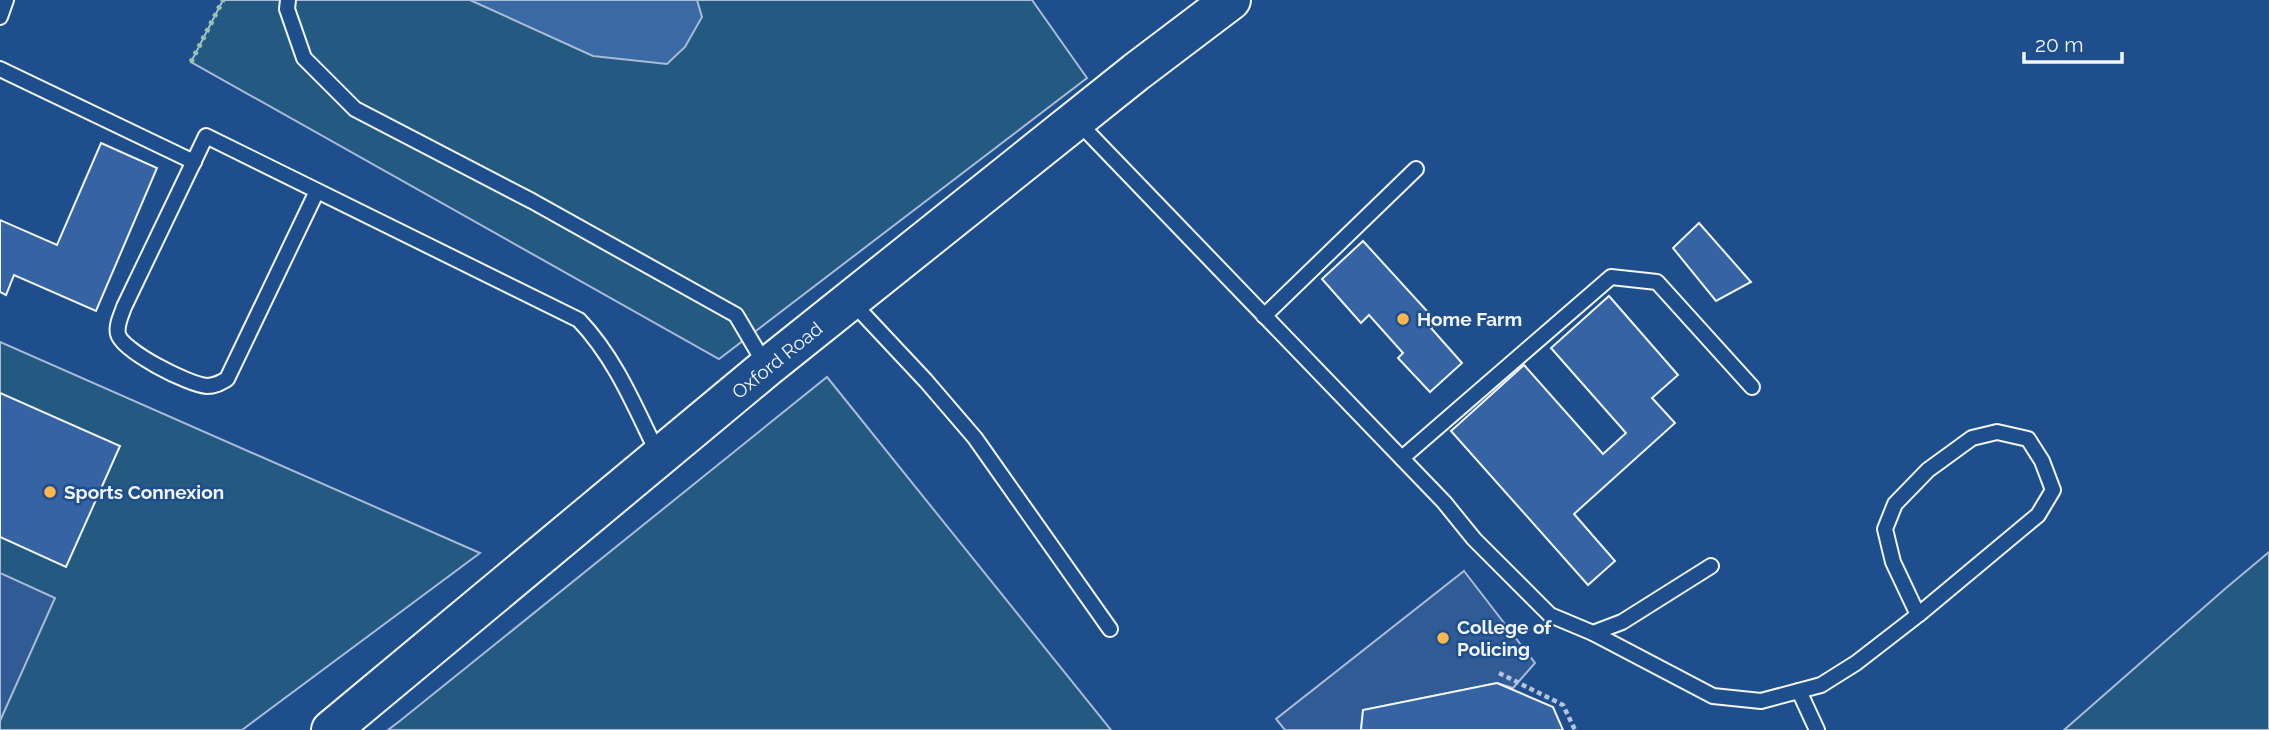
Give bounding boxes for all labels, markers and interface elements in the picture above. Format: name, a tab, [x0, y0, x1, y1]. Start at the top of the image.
scale bar	[2024, 21, 2122, 65]
text: 20 m	[2035, 32, 2083, 57]
place label: Home Farm	[1417, 308, 1522, 330]
marker: Home Farm	[1395, 311, 1411, 327]
street label: Oxford Road	[728, 317, 826, 403]
place label: Sports Connexion	[64, 481, 224, 503]
marker: Sports Connexion	[42, 484, 58, 500]
place label: College of Policing	[1457, 616, 1552, 660]
marker: College of Policing	[1435, 630, 1451, 646]

